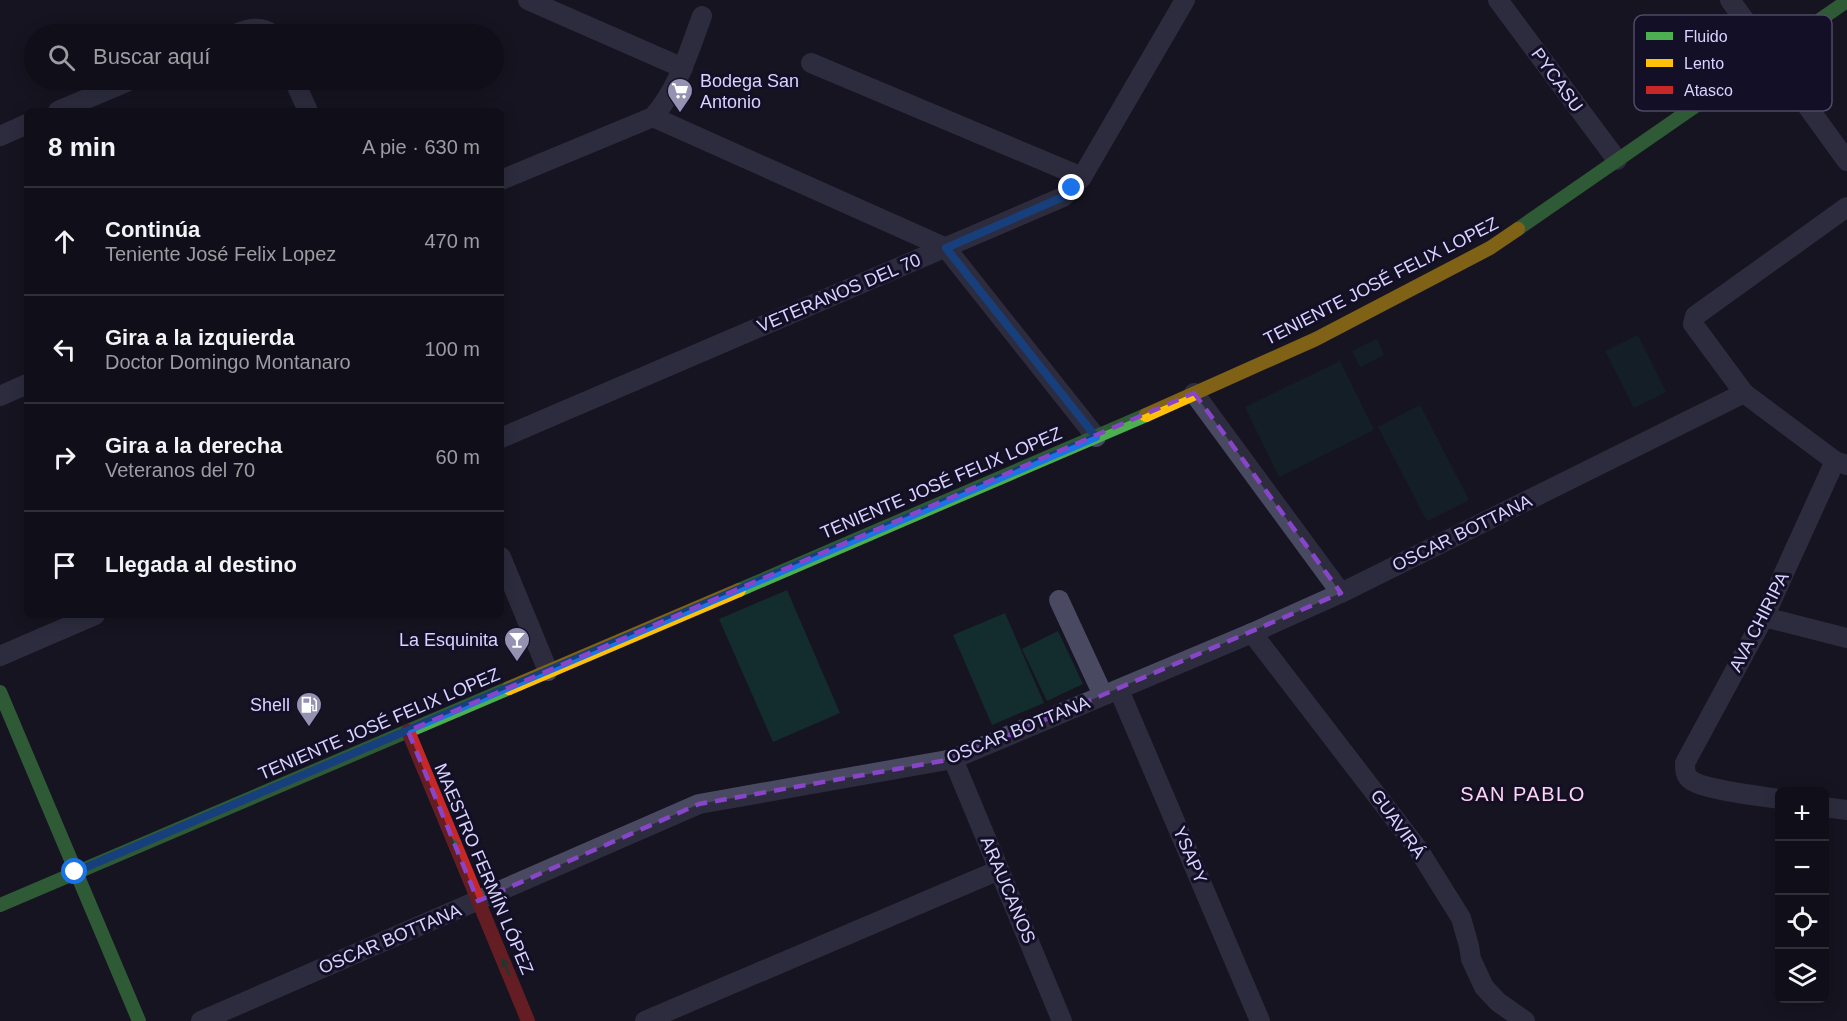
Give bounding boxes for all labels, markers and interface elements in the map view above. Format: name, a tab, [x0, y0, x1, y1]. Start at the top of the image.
legend	[1634, 15, 1832, 111]
search box	[24, 24, 504, 90]
text: Fluido	[1684, 28, 1728, 45]
icon: search	[45, 41, 78, 74]
text: Buscar aquí	[93, 44, 210, 69]
street label: PYCASU	[1527, 44, 1587, 116]
text: Lento	[1684, 55, 1724, 72]
place label: Bodega San Antonio	[700, 71, 799, 112]
supermarket icon: Bodega San Antonio	[665, 76, 695, 114]
text: Atasco	[1684, 82, 1733, 99]
text: 8 min	[48, 132, 116, 162]
text: A pie · 630 m	[362, 136, 480, 158]
route end	[1058, 174, 1084, 200]
street label: TENIENTE JOSÉ FELIX LOPEZ	[1261, 213, 1501, 349]
text: Continúa	[105, 217, 200, 242]
icon: ahead	[48, 225, 81, 258]
text: 470 m	[424, 230, 480, 252]
text: Teniente José Felix Lopez	[105, 243, 336, 265]
street label: VETERANOS DEL 70	[754, 250, 924, 336]
text: Gira a la izquierda	[105, 325, 295, 350]
icon: left	[48, 333, 81, 366]
text: 100 m	[424, 338, 480, 360]
text: Doctor Domingo Montanaro	[105, 351, 351, 373]
street label: TENIENTE JOSÉ FELIX LOPEZ	[817, 423, 1065, 543]
text: Gira a la derecha	[105, 433, 282, 458]
icon: right	[48, 441, 81, 474]
text: 60 m	[436, 446, 480, 468]
text: Veteranos del 70	[105, 459, 255, 481]
street label: OSCAR BOTTANA	[1389, 491, 1535, 575]
icon: arrive	[48, 549, 81, 582]
text: Llegada al destino	[105, 552, 297, 577]
street label: AVA CHIRIPA	[1725, 569, 1793, 675]
bar icon: La Esquinita	[502, 625, 532, 663]
place label: La Esquinita	[399, 630, 499, 650]
street label: TENIENTE JOSÉ FELIX LOPEZ	[255, 664, 503, 784]
fuel station icon: Shell	[294, 690, 324, 728]
street label: OSCAR BOTTANA	[943, 692, 1093, 768]
place label: Shell	[250, 695, 290, 715]
street label: MAESTRO FERMÍN LÓPEZ	[430, 760, 538, 977]
district label: SAN PABLO	[1460, 783, 1586, 805]
street label: GUAVIRÁ	[1366, 786, 1430, 862]
map controls	[1775, 787, 1829, 1003]
button: +	[1775, 787, 1829, 841]
street label: YSAPY	[1169, 823, 1211, 887]
street label: ARAUCANOS	[977, 834, 1039, 946]
one-way arrow	[451, 838, 460, 856]
button: −	[1775, 841, 1829, 895]
route start	[61, 858, 87, 884]
button: locate	[1775, 895, 1829, 949]
street label: OSCAR BOTTANA	[316, 900, 464, 978]
button: layers	[1775, 949, 1829, 1003]
one-way arrow	[501, 958, 510, 976]

